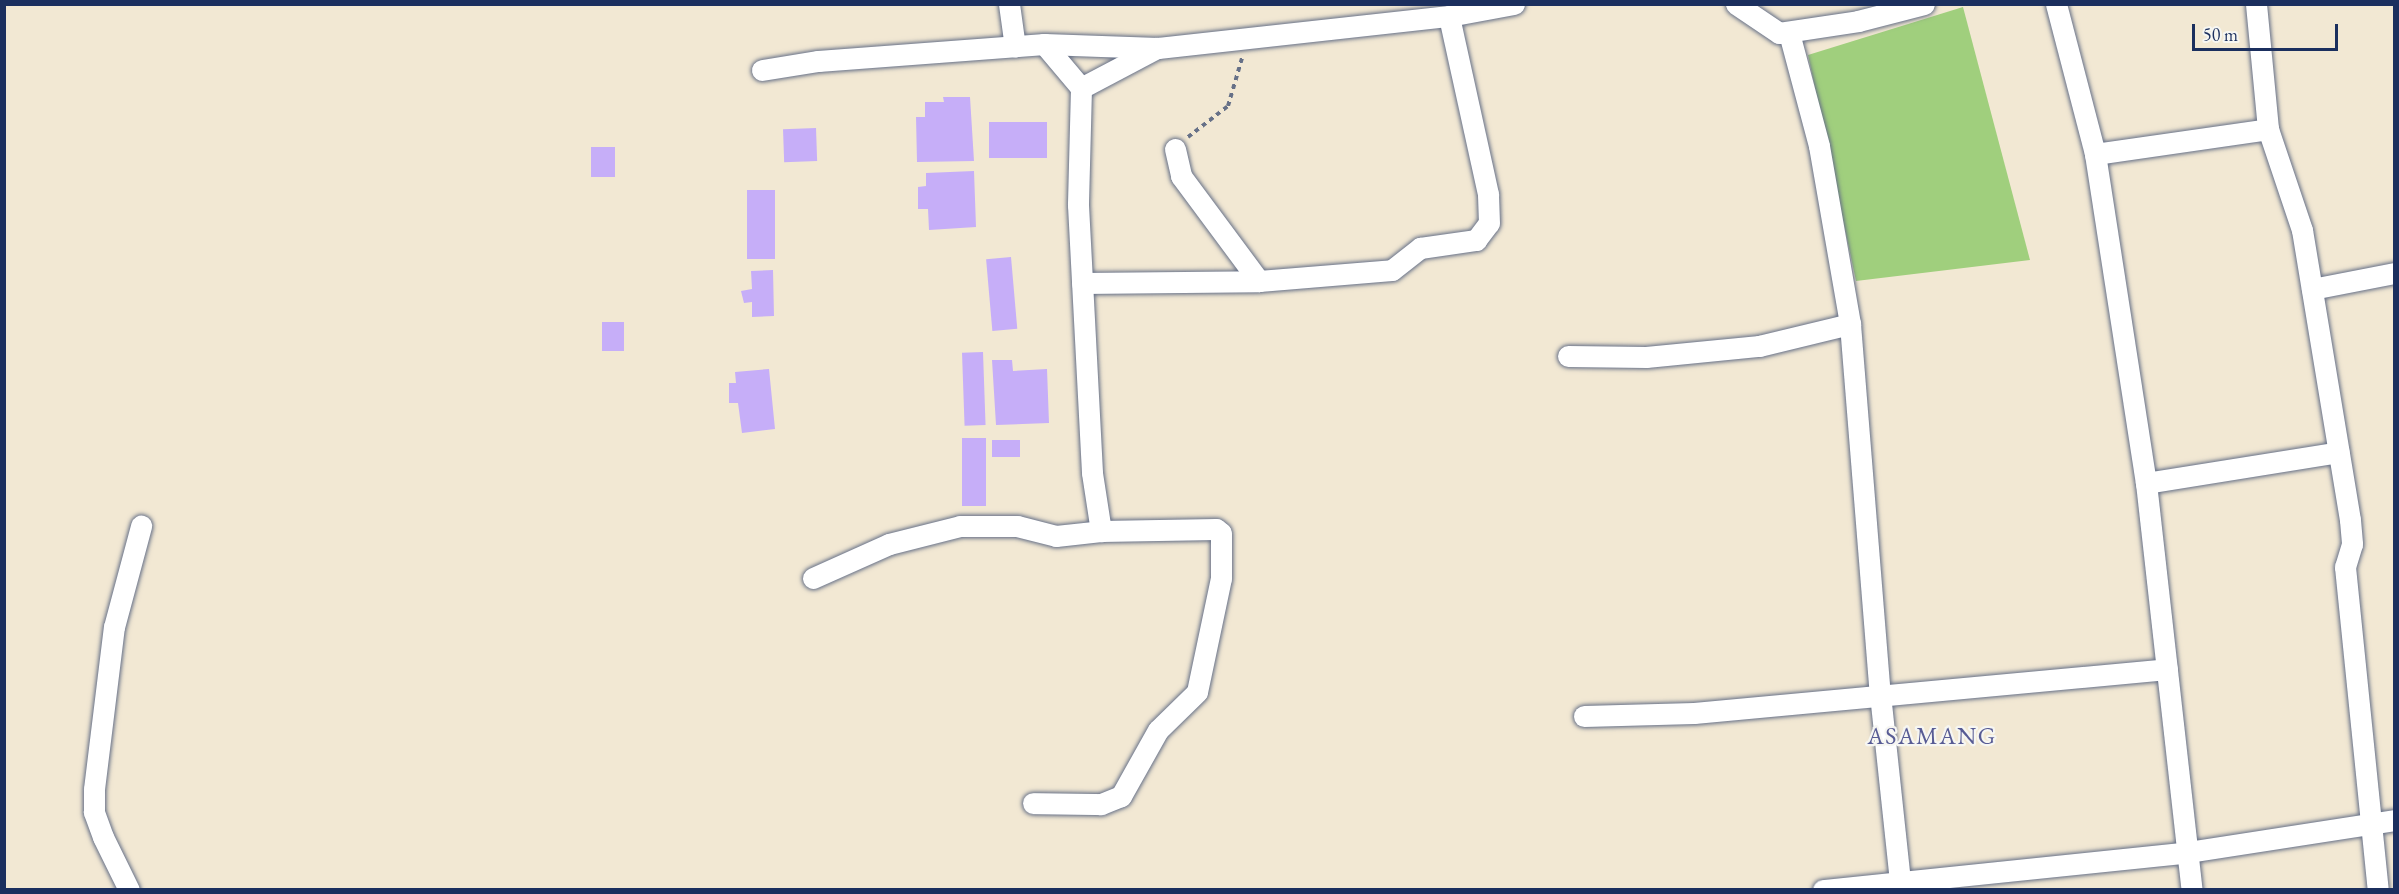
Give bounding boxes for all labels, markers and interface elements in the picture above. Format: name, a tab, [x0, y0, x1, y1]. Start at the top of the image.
scale bar	[2195, 12, 2340, 50]
text: 50 m	[2203, 23, 2238, 46]
district label: ASAMANG	[1867, 722, 1997, 750]

